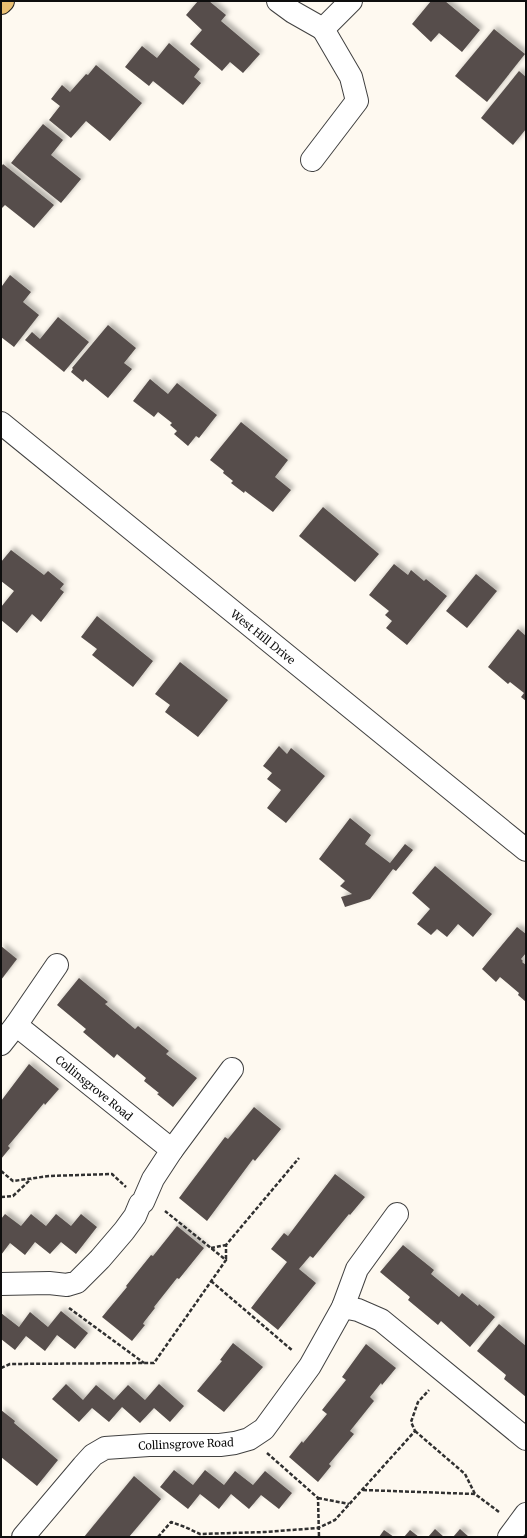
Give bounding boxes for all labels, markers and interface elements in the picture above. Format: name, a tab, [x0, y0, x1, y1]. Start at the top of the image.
street label: West Hill Drive	[227, 606, 298, 667]
street label: Collinsgrove Road	[53, 1053, 136, 1124]
street label: Collinsgrove Road	[138, 1435, 234, 1453]

